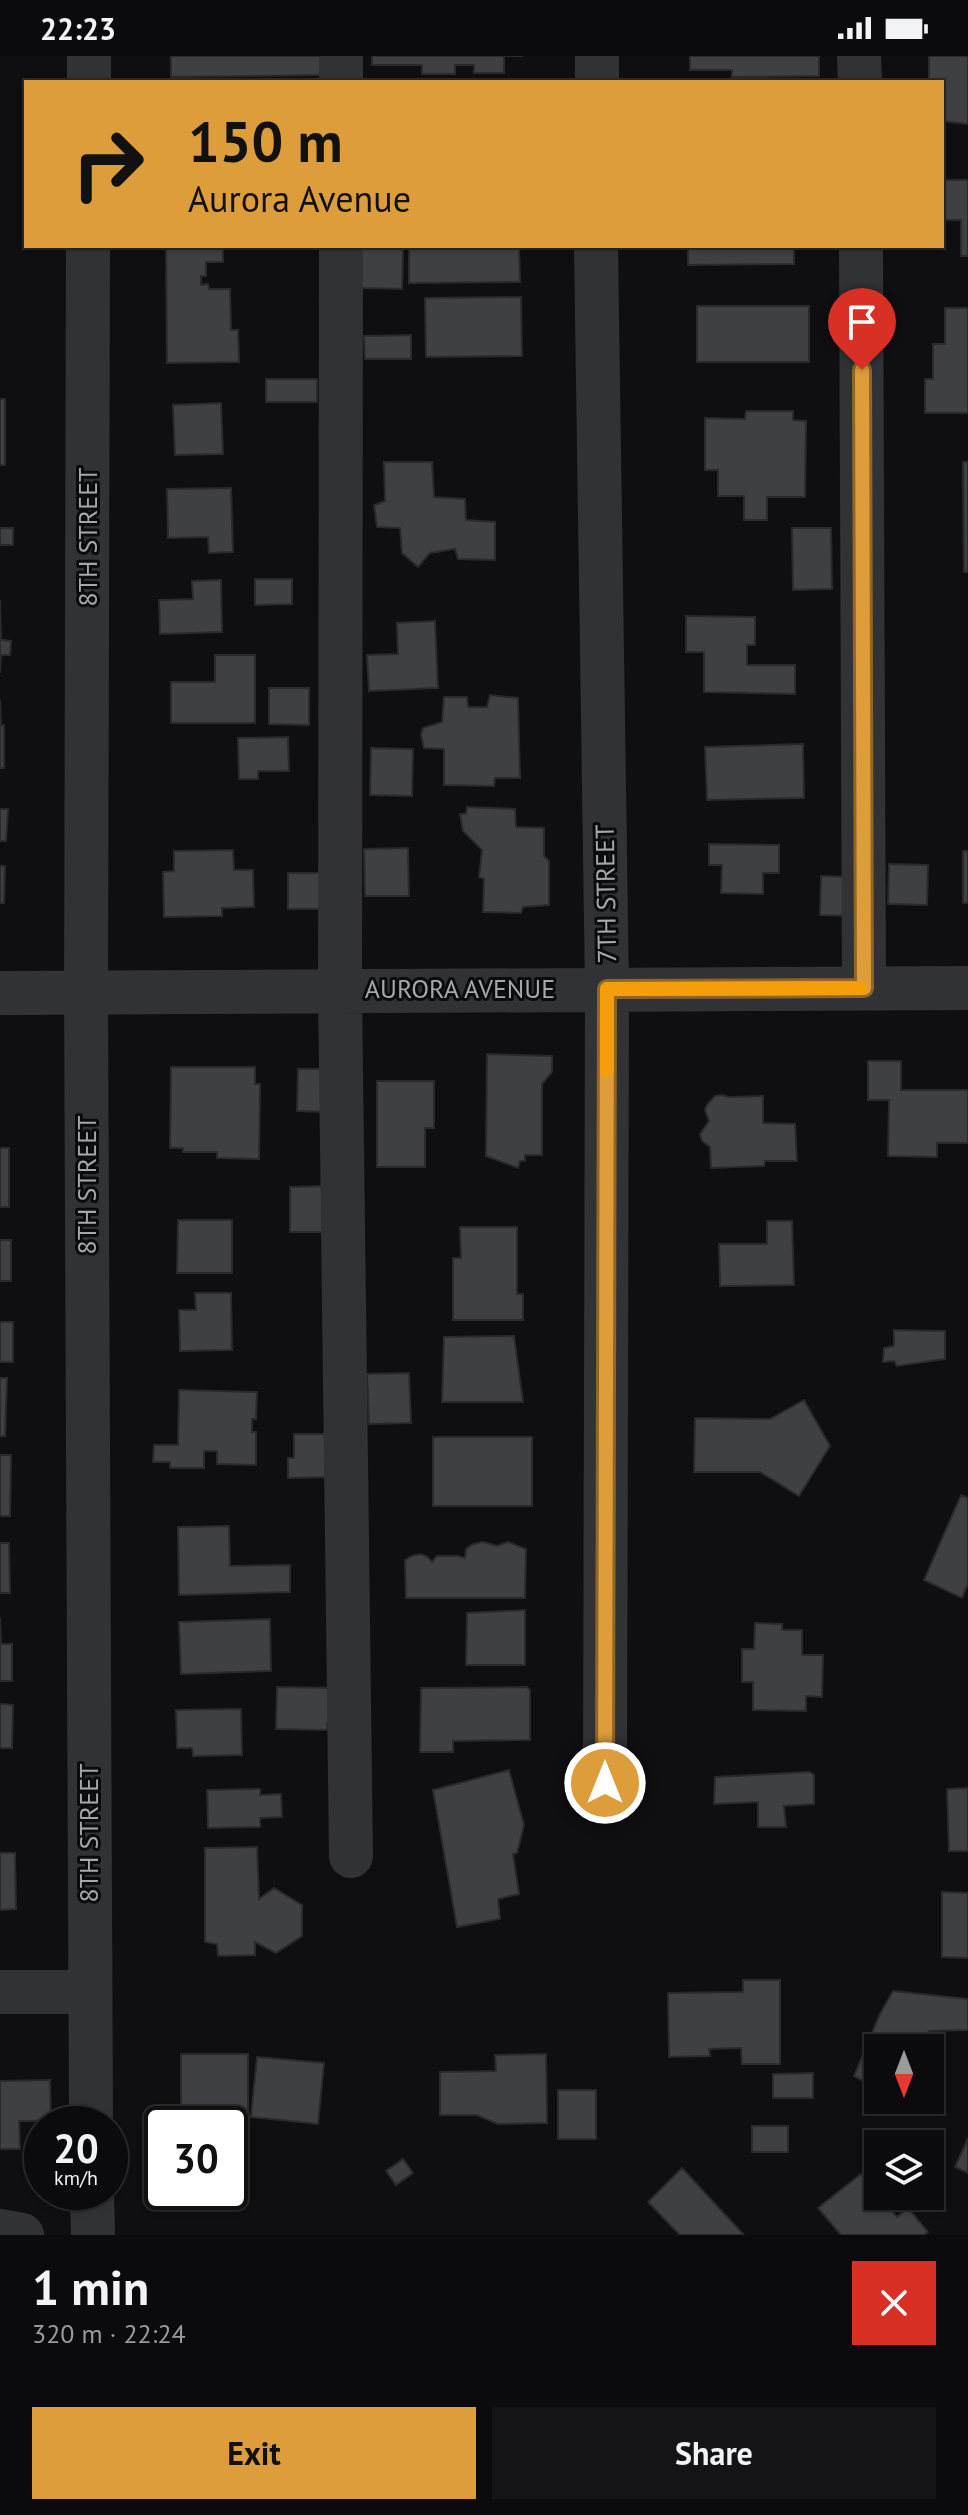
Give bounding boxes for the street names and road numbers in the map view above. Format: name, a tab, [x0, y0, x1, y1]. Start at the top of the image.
street label: 8TH STREET	[71, 467, 104, 607]
street label: 7TH STREET	[588, 824, 623, 964]
street label: AURORA AVENUE	[365, 972, 555, 1005]
street label: 8TH STREET	[70, 1115, 103, 1255]
street label: 8TH STREET	[72, 1763, 105, 1903]

